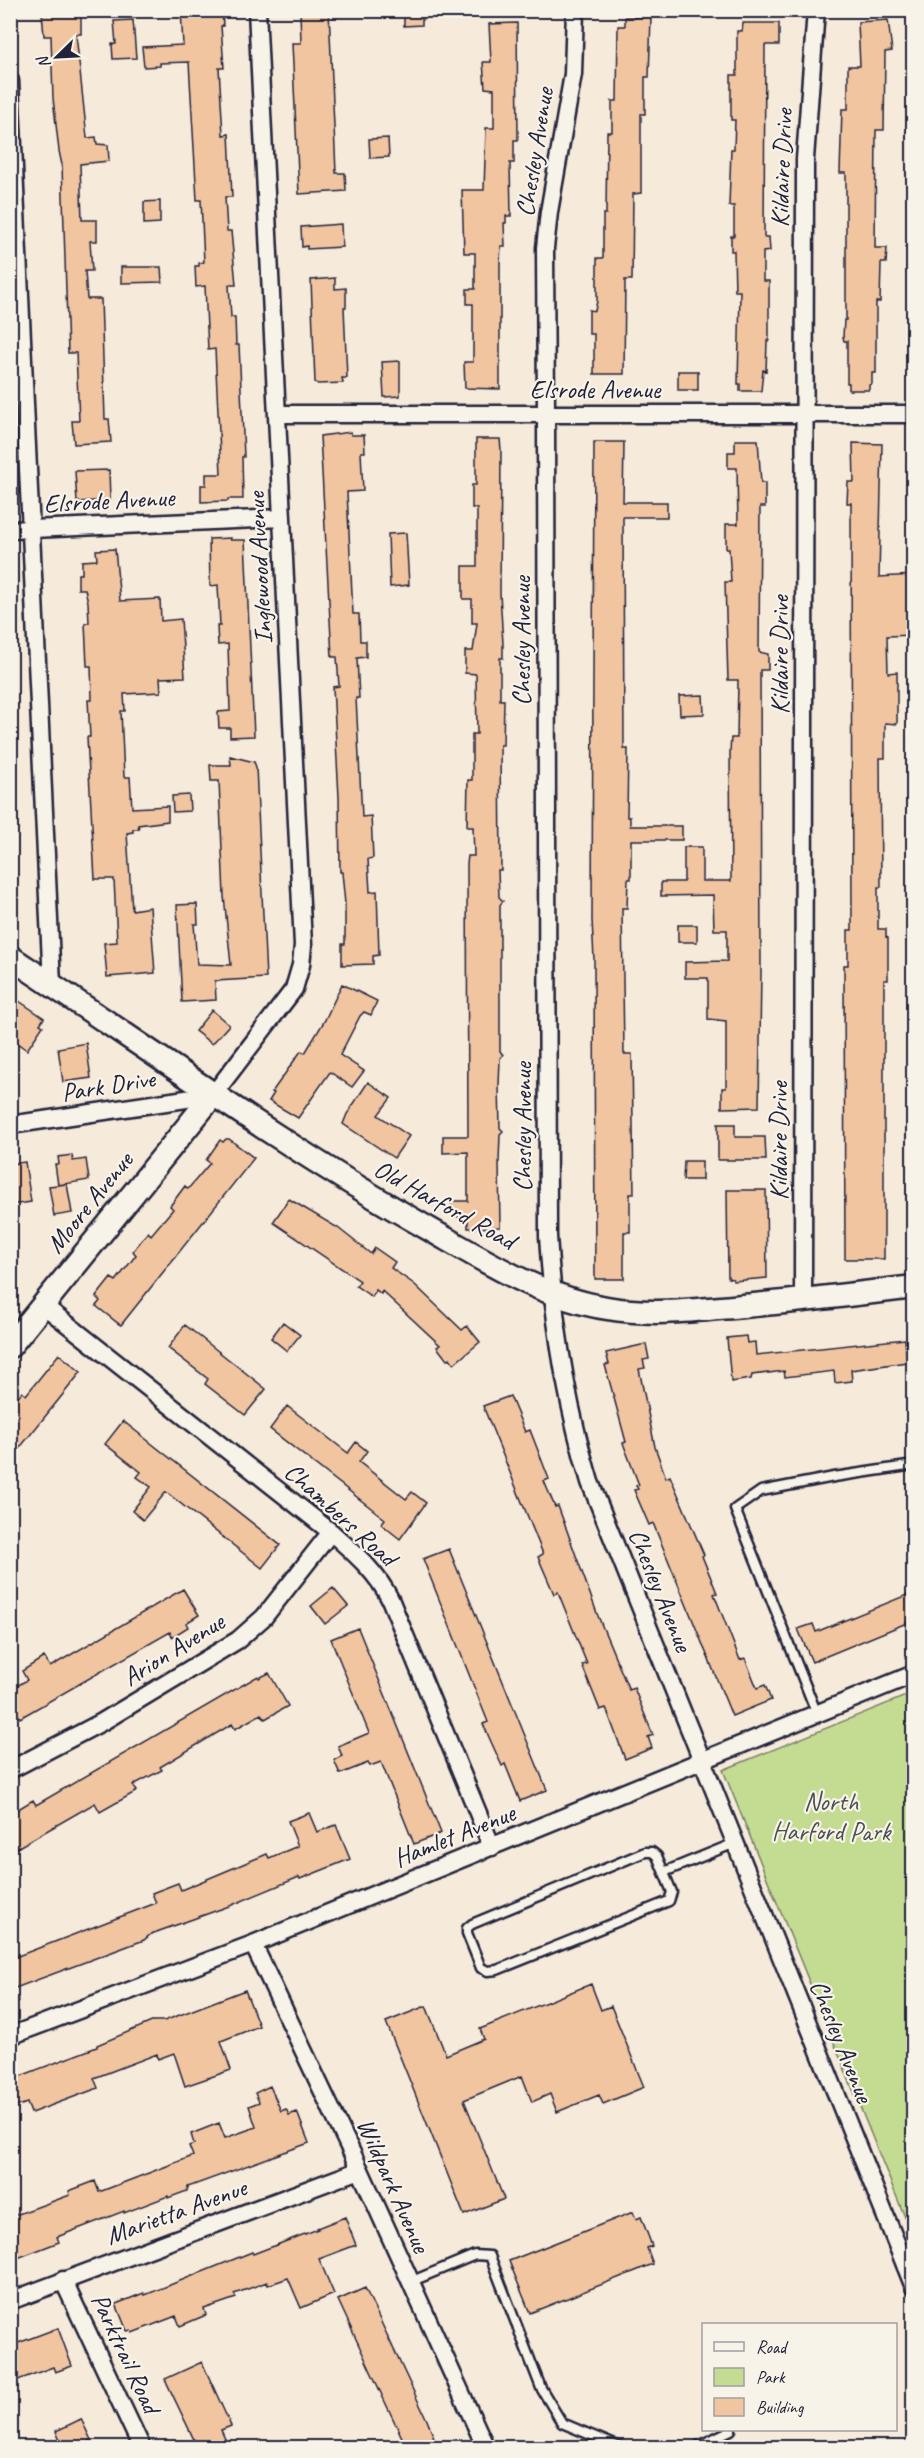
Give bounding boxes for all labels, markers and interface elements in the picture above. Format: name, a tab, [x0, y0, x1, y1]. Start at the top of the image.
north arrow	[27, 27, 87, 87]
text: N	[32, 51, 55, 71]
street label: Chesley Avenue	[508, 84, 561, 219]
street label: Kildaire Drive	[763, 107, 800, 228]
street label: Elsrode Avenue	[530, 373, 662, 406]
street label: Elsrode Avenue	[43, 481, 177, 520]
street label: Inglewood Avenue	[239, 490, 280, 645]
street label: Chesley Avenue	[505, 575, 538, 706]
street label: Kildaire Drive	[763, 594, 796, 714]
street label: Chesley Avenue	[506, 1061, 539, 1192]
street label: Park Drive	[59, 1062, 159, 1109]
street label: Kildaire Drive	[762, 1080, 795, 1200]
street label: Moore Avenue	[38, 1144, 141, 1260]
street label: Old Harford Road	[368, 1152, 525, 1259]
street label: Chambers Road	[277, 1455, 407, 1576]
street label: Chesley Avenue	[621, 1524, 701, 1658]
street label: Arion Avenue	[116, 1604, 232, 1694]
park label: North Harford Park	[772, 1785, 893, 1848]
street label: Hamlet Avenue	[389, 1796, 521, 1875]
street label: Chesley Avenue	[802, 1975, 882, 2109]
street label: Wildpark Avenue	[349, 2113, 439, 2259]
street label: Marietta Avenue	[101, 2170, 253, 2252]
street label: Parktrail Road	[83, 2288, 169, 2422]
legend	[702, 2323, 897, 2431]
text: Road	[756, 2336, 789, 2358]
text: Park	[756, 2366, 786, 2388]
text: Building	[756, 2396, 805, 2418]

